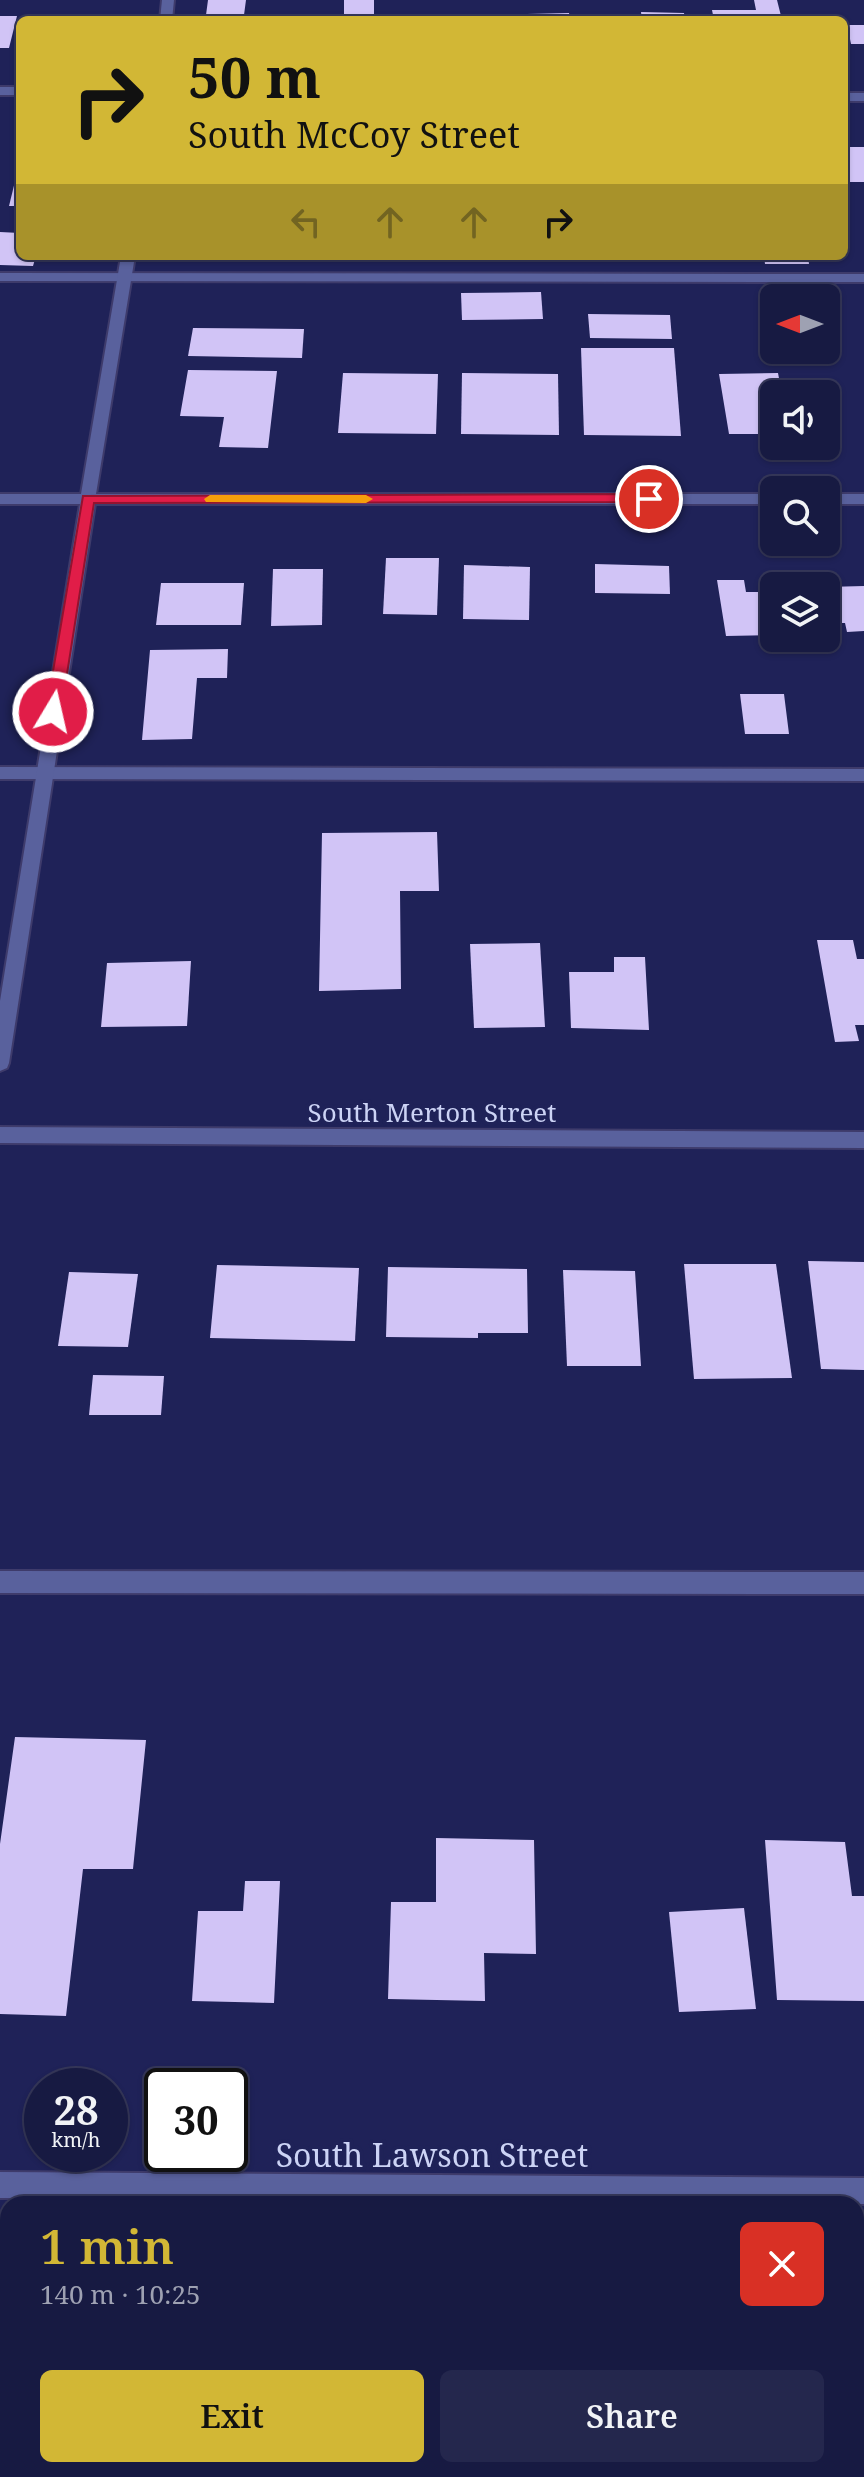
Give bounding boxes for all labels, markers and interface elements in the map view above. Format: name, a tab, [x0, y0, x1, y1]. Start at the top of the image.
text: 50 m	[188, 38, 321, 114]
icon: right	[56, 48, 160, 152]
text: South McCoy Street	[188, 110, 520, 159]
icon: left	[284, 200, 328, 244]
icon: ahead	[368, 200, 412, 244]
icon: ahead	[452, 200, 496, 244]
icon: right	[536, 200, 580, 244]
north arrow	[760, 284, 840, 364]
map controls	[760, 284, 840, 652]
button: sound	[760, 380, 840, 460]
pin	[615, 465, 683, 533]
button: search	[760, 476, 840, 556]
icon: arrive	[627, 477, 671, 521]
button: layers	[760, 572, 840, 652]
position arrow	[11, 670, 95, 754]
street label: South Merton Street	[308, 1094, 556, 1130]
speed limit sign: 30	[144, 2068, 248, 2172]
text: 28	[53, 2082, 99, 2137]
text: km/h	[51, 2126, 101, 2153]
street label: South Lawson Street	[276, 2133, 588, 2176]
text: 1 min	[40, 2213, 174, 2278]
button: close	[740, 2222, 824, 2306]
text: 140 m · 10:25	[40, 2276, 201, 2312]
button: Exit	[40, 2370, 424, 2462]
button: Share	[440, 2370, 824, 2462]

